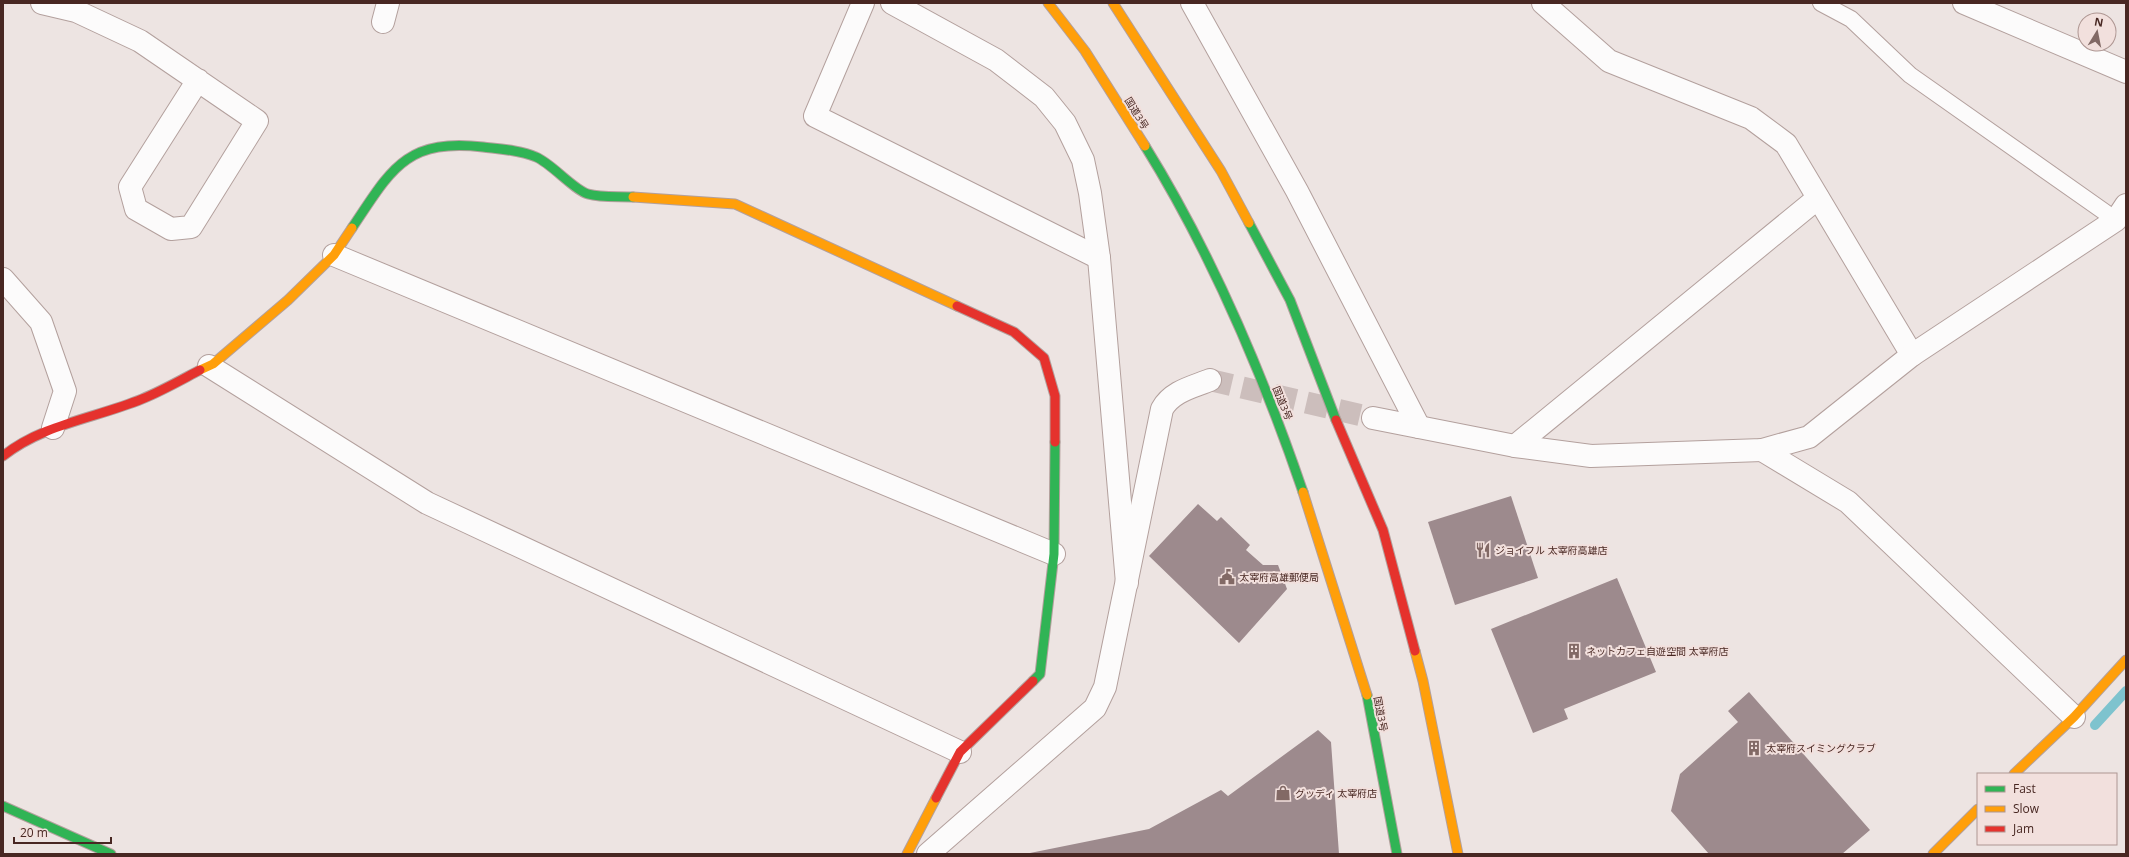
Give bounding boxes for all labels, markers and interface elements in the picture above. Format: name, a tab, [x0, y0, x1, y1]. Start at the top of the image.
north arrow	[2077, 12, 2117, 52]
text: N	[2093, 13, 2105, 30]
street label: 国道3号	[1122, 94, 1152, 132]
street label: 国道3号	[1270, 384, 1296, 422]
restaurant icon: ジョイフル 太宰府高雄店	[1474, 541, 1492, 559]
place label: ジョイフル 太宰府高雄店	[1495, 543, 1608, 557]
public building icon: 太宰府高雄郵便局	[1218, 568, 1236, 586]
place label: 太宰府高雄郵便局	[1239, 570, 1319, 584]
building icon: ネットカフェ自遊空間 太宰府店	[1565, 642, 1583, 660]
place label: ネットカフェ自遊空間 太宰府店	[1586, 644, 1729, 658]
street label: 国道3号	[1371, 695, 1391, 733]
building icon: 太宰府スイミングクラブ	[1745, 739, 1763, 757]
place label: 太宰府スイミングクラブ	[1766, 741, 1876, 755]
legend	[1977, 773, 2117, 845]
text: Fast	[2013, 780, 2036, 797]
shop icon: グッディ 太宰府店	[1274, 784, 1292, 802]
place label: グッディ 太宰府店	[1295, 786, 1377, 800]
text: Slow	[2013, 800, 2040, 817]
scale bar	[14, 819, 111, 845]
text: Jam	[2012, 820, 2034, 837]
text: 20 m	[20, 824, 48, 841]

